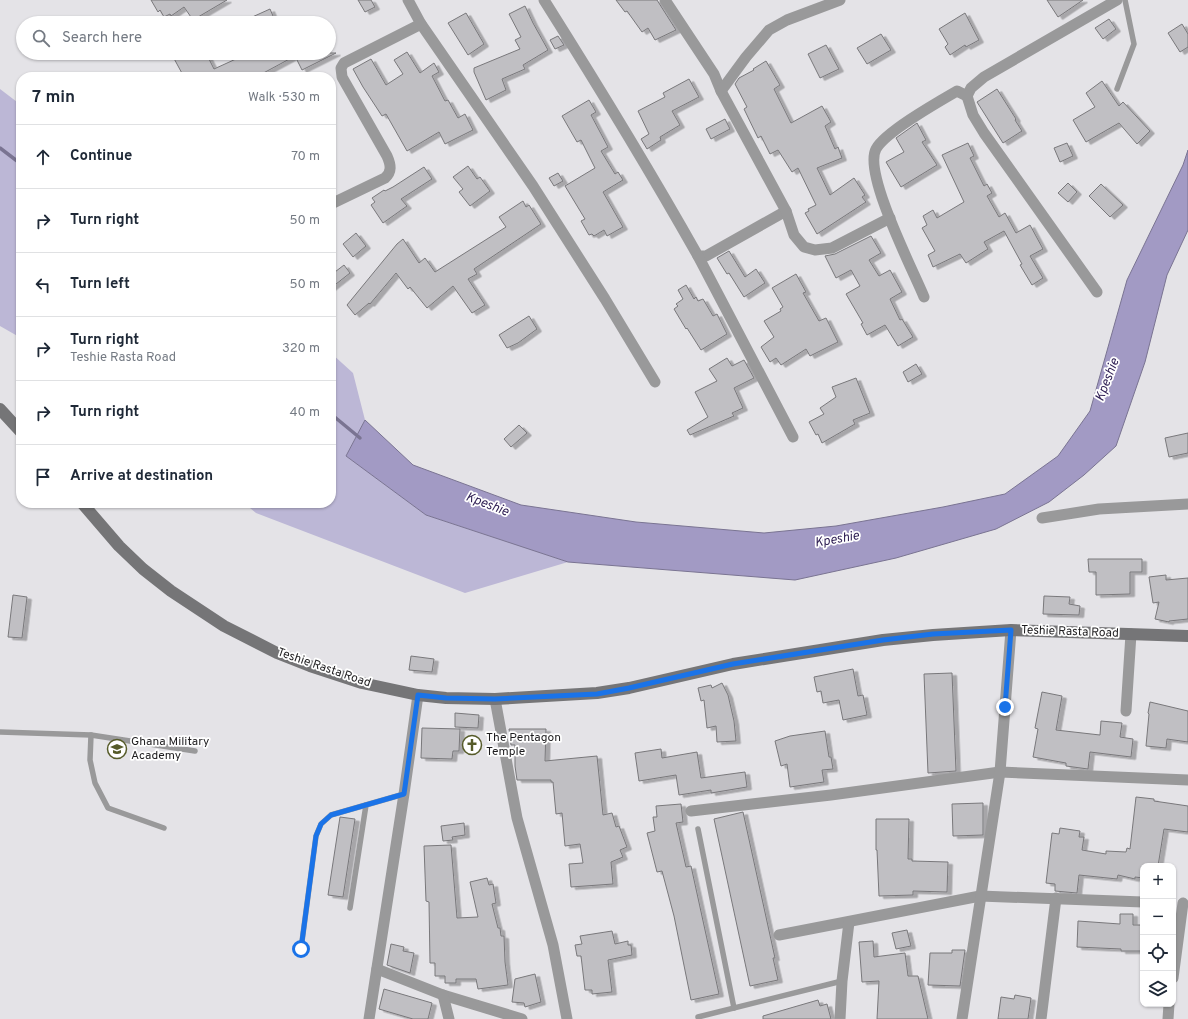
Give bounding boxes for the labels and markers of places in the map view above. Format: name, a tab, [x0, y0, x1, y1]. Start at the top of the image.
place label: The Pentagon Temple	[486, 730, 561, 760]
place label: Ghana Military Academy	[131, 734, 209, 764]
church icon: The Pentagon Temple	[461, 734, 483, 756]
school or university icon: Ghana Military Academy	[106, 738, 128, 760]

